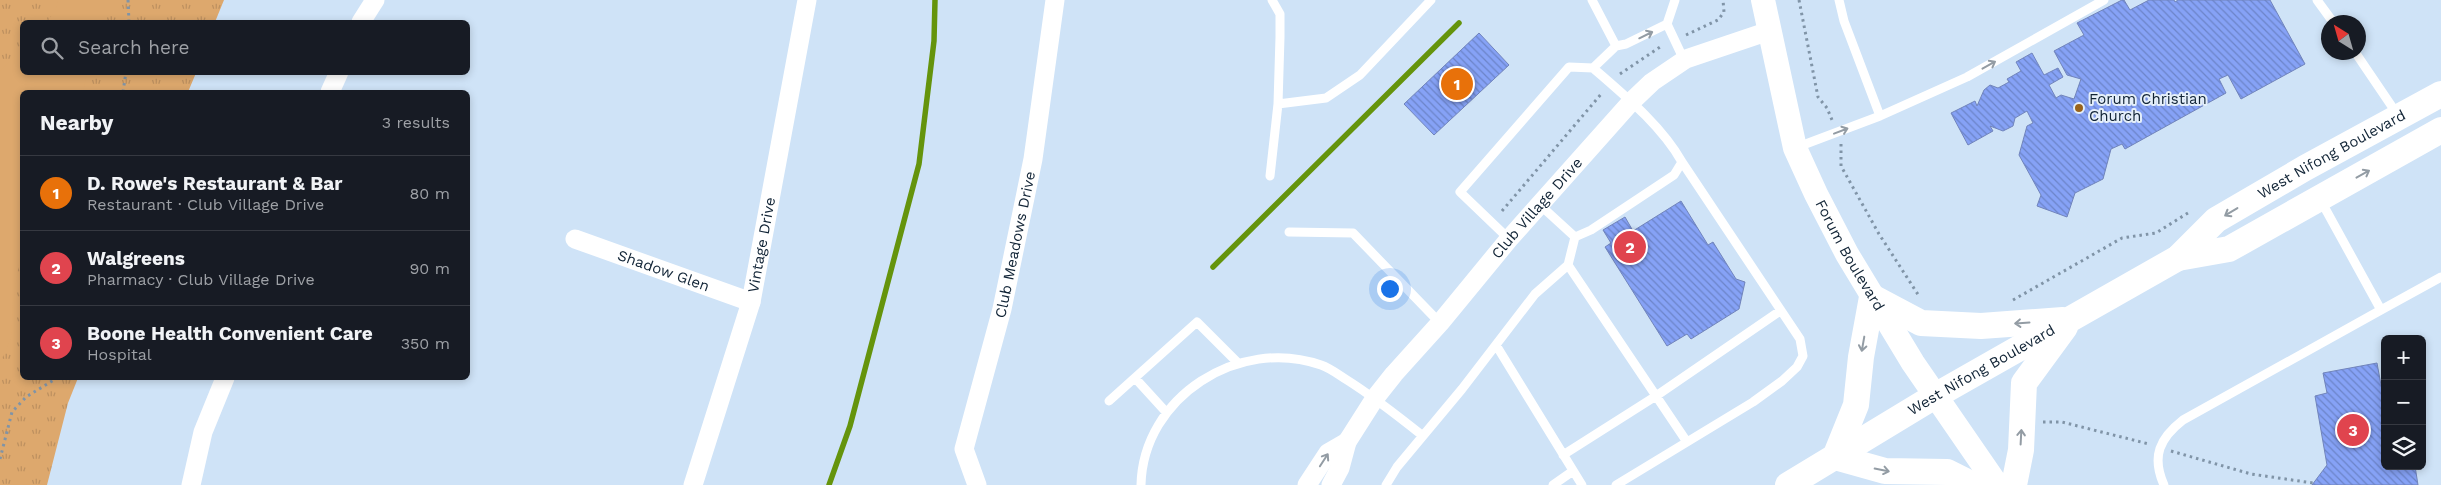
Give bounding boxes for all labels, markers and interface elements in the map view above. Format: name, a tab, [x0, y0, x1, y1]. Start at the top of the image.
north arrow	[2321, 15, 2366, 60]
search box	[20, 20, 470, 75]
one-way arrow	[1638, 29, 1653, 39]
icon: search	[38, 34, 66, 62]
text: Search here	[78, 36, 189, 59]
one-way arrow	[1981, 59, 1996, 69]
pin: 1	[1441, 65, 1473, 103]
place label: Forum Christian Church	[2089, 90, 2207, 125]
marker: Forum Christian Church	[2073, 102, 2085, 114]
street label: West Nifong Boulevard	[2254, 106, 2409, 203]
text: Nearby	[40, 110, 113, 135]
text: 3 results	[382, 113, 450, 132]
one-way arrow	[1833, 126, 1848, 135]
street label: Club Village Drive	[1488, 154, 1586, 262]
one-way arrow	[2356, 168, 2370, 178]
street label: Club Meadows Drive	[991, 170, 1039, 320]
text: D. Rowe's Restaurant & Bar	[87, 172, 342, 195]
text: 1	[53, 184, 59, 203]
text: 80 m	[409, 184, 450, 203]
text: Restaurant · Club Village Drive	[87, 195, 324, 214]
street label: Vintage Drive	[744, 196, 779, 294]
street label: Forum Boulevard	[1812, 197, 1888, 314]
one-way arrow	[2224, 207, 2238, 217]
pin: 2	[1614, 228, 1646, 266]
street label: Shadow Glen	[615, 246, 712, 295]
text: Walgreens	[87, 247, 185, 270]
text: 2	[51, 259, 61, 278]
text: 90 m	[409, 259, 450, 278]
text: Pharmacy · Club Village Drive	[87, 270, 315, 289]
your location	[1377, 276, 1403, 302]
one-way arrow	[2015, 318, 2031, 327]
street label: West Nifong Boulevard	[1905, 321, 2058, 419]
text: Boone Health Convenient Care	[87, 322, 373, 345]
text: 3	[51, 334, 61, 353]
text: 350 m	[401, 334, 450, 353]
map controls	[2381, 335, 2426, 470]
button: +	[2381, 335, 2426, 380]
one-way arrow	[1858, 336, 1868, 352]
text: Hospital	[87, 345, 152, 364]
button: −	[2381, 380, 2426, 425]
pin: 3	[2337, 411, 2369, 449]
button: layers	[2381, 425, 2426, 470]
one-way arrow	[2017, 429, 2026, 445]
one-way arrow	[1319, 453, 1329, 467]
one-way arrow	[1874, 465, 1890, 475]

